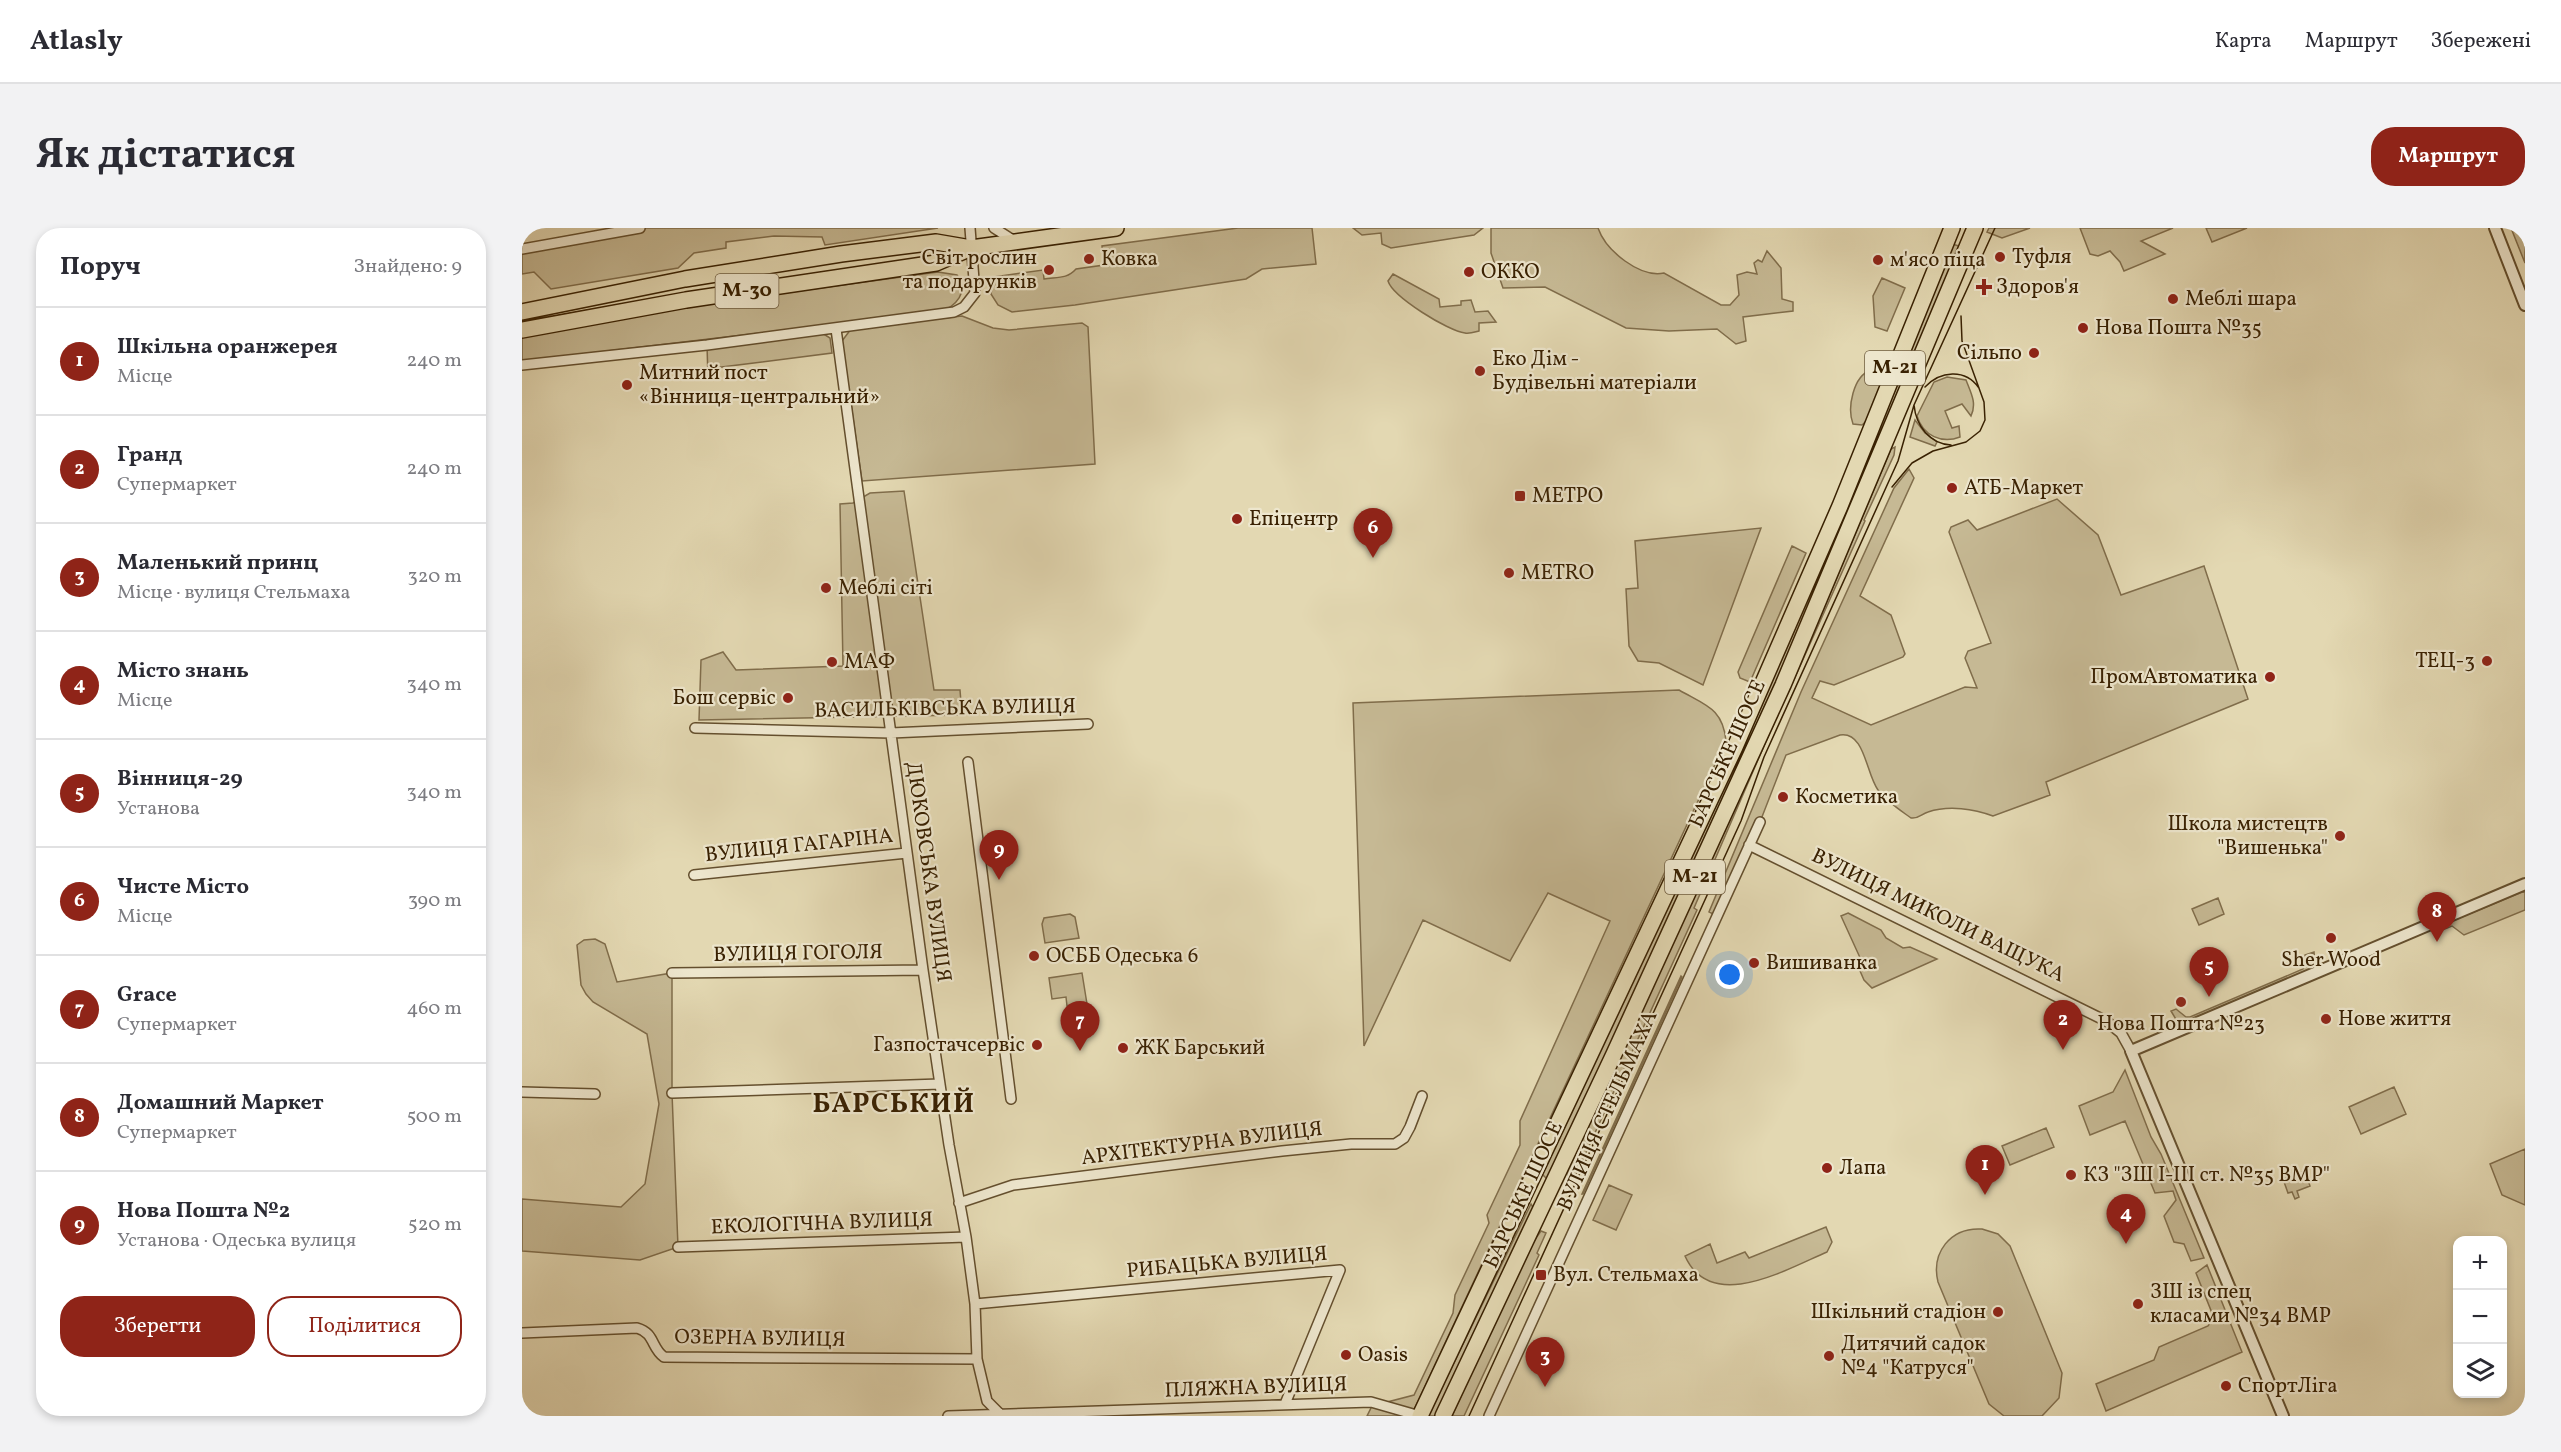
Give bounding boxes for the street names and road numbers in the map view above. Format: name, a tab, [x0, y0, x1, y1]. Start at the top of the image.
road number: М-30	[716, 274, 778, 308]
road number: М-21	[1865, 351, 1925, 385]
street label: БАРСЬКЕ ШОСЕ	[1682, 675, 1774, 833]
street label: ВАСИЛЬКІВСЬКА ВУЛИЦЯ	[814, 692, 1076, 726]
street label: ДЮКОВСЬКА ВУЛИЦЯ	[898, 760, 958, 984]
street label: ВУЛИЦЯ ГАГАРІНА	[703, 822, 895, 870]
street label: ВУЛИЦЯ МИКОЛИ ВАЩУКА	[1806, 842, 2070, 990]
road number: М-21	[1665, 860, 1725, 894]
street label: ВУЛИЦЯ ГОГОЛЯ	[713, 938, 883, 970]
street label: ВУЛИЦЯ СТЕЛЬМАХА	[1551, 1006, 1665, 1216]
street label: АРХІТЕКТУРНА ВУЛИЦЯ	[1080, 1115, 1324, 1173]
street label: БАРСЬКЕ ШОСЕ	[1477, 1117, 1571, 1273]
street label: ЕКОЛОГІЧНА ВУЛИЦЯ	[710, 1206, 934, 1242]
street label: РИБАЦЬКА ВУЛИЦЯ	[1125, 1240, 1329, 1286]
street label: ОЗЕРНА ВУЛИЦЯ	[674, 1323, 846, 1355]
street label: ПЛЯЖНА ВУЛИЦЯ	[1164, 1370, 1348, 1406]

